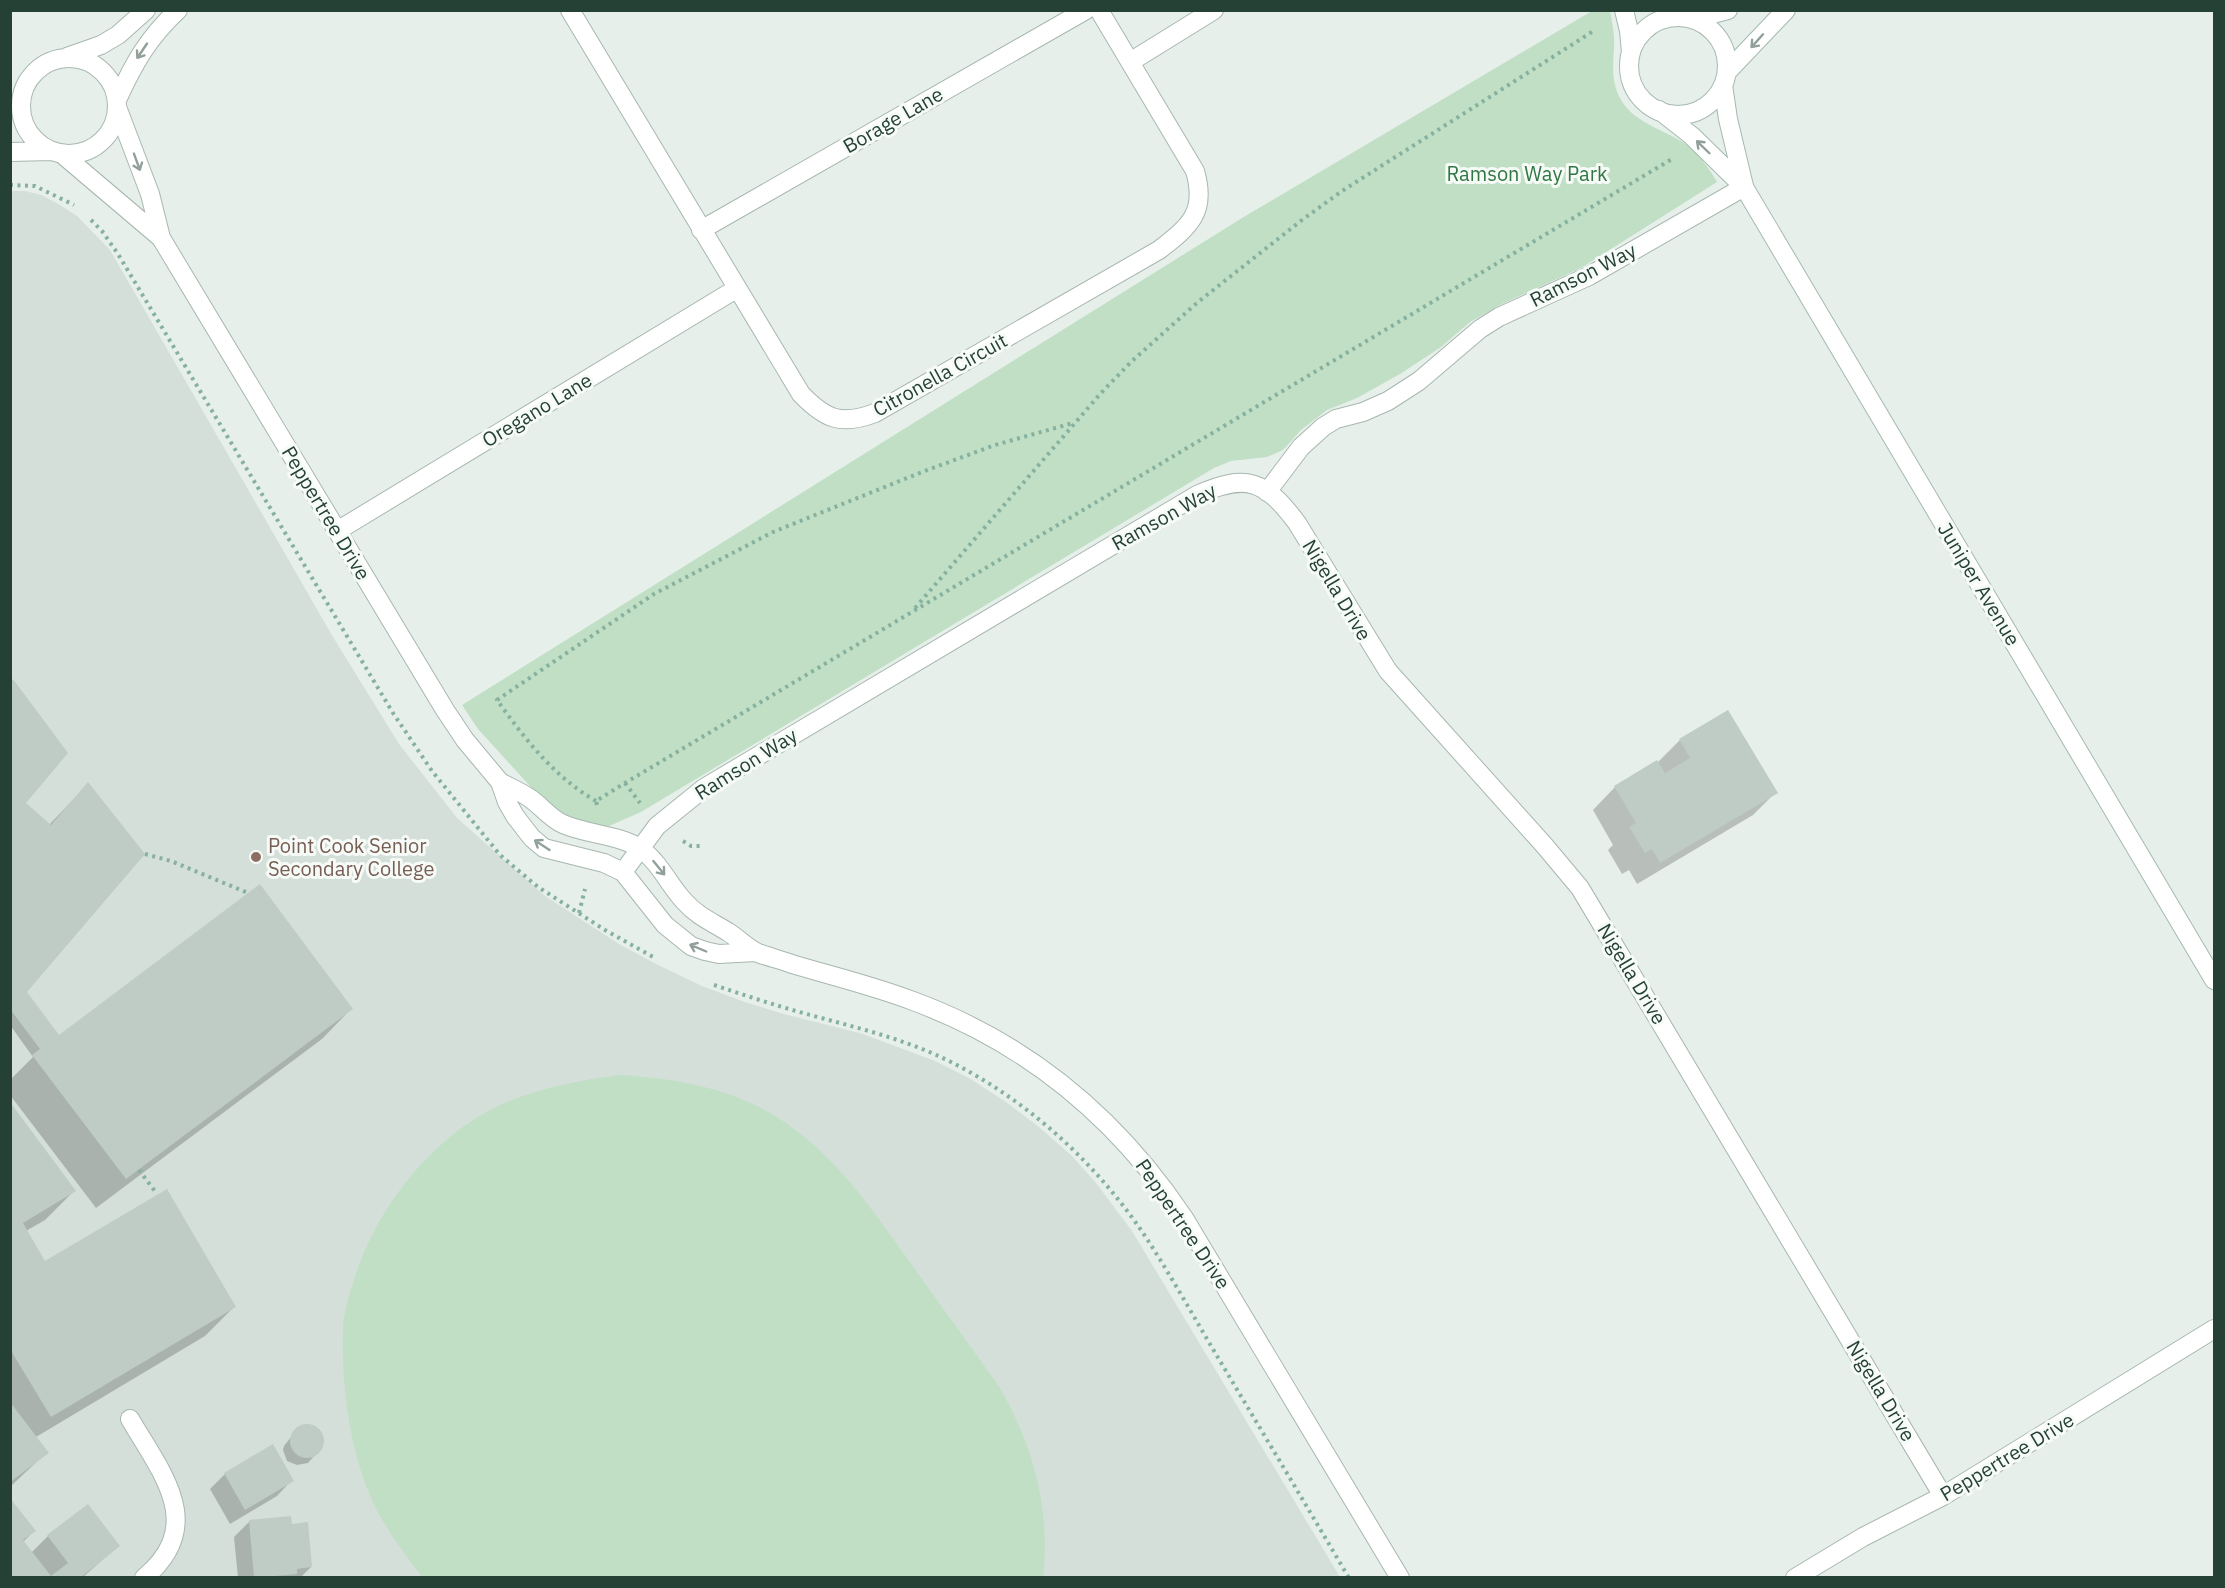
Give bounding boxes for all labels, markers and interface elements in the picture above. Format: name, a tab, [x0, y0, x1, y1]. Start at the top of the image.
one-way arrow	[1750, 33, 1764, 48]
one-way arrow	[136, 42, 148, 59]
street label: Borage Lane	[838, 80, 948, 159]
one-way arrow	[1695, 140, 1710, 154]
one-way arrow	[133, 152, 144, 171]
park label: Ramson Way Park	[1446, 160, 1608, 187]
street label: Ramson Way	[1525, 236, 1641, 313]
street label: Citronella Circuit	[868, 327, 1012, 423]
street label: Oregano Lane	[477, 366, 597, 453]
street label: Peppertree Drive	[276, 441, 377, 585]
street label: Ramson Way	[1107, 477, 1221, 556]
street label: Juniper Avenue	[1932, 517, 2027, 650]
street label: Nigella Drive	[1297, 534, 1378, 645]
street label: Ramson Way	[689, 721, 802, 806]
place label: Point Cook Senior Secondary College	[268, 832, 434, 882]
one-way arrow	[534, 838, 551, 850]
marker: Point Cook Senior Secondary College	[249, 850, 263, 864]
one-way arrow	[652, 860, 665, 876]
street label: Nigella Drive	[1592, 918, 1673, 1029]
one-way arrow	[690, 942, 708, 953]
street label: Peppertree Drive	[1130, 1153, 1237, 1294]
street label: Nigella Drive	[1841, 1335, 1922, 1446]
street label: Peppertree Drive	[1935, 1406, 2079, 1507]

